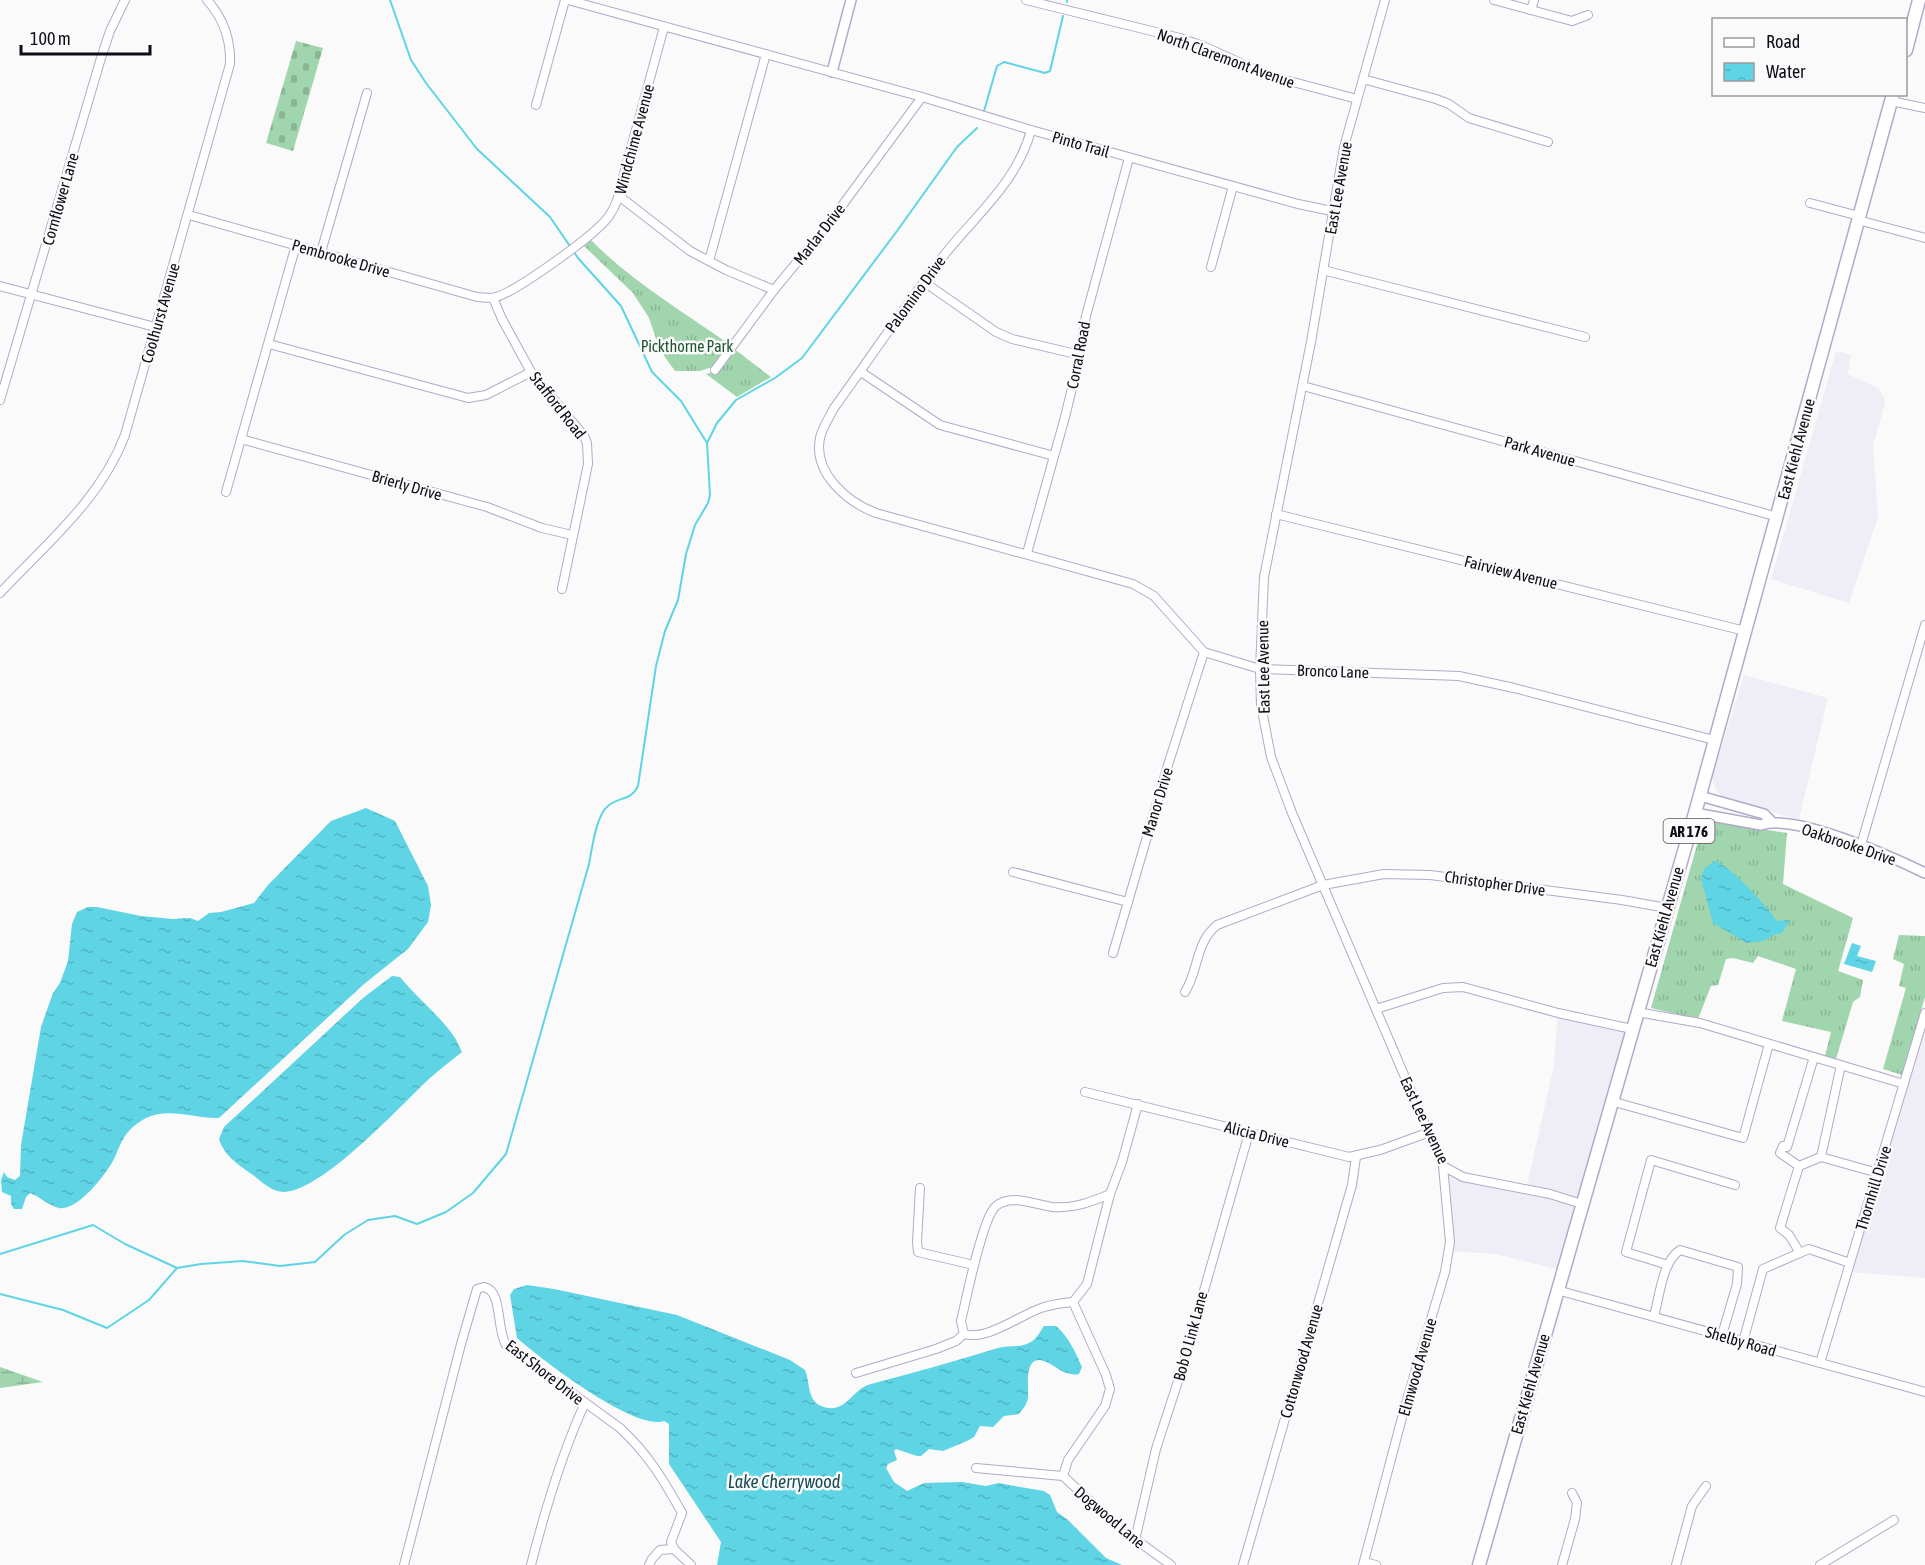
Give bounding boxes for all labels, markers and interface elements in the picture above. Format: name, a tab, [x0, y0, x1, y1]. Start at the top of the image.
scale bar	[21, 18, 150, 56]
legend	[1712, 18, 1907, 96]
street label: North Claremont Avenue	[1155, 25, 1297, 91]
text: 100 m	[30, 28, 71, 49]
text: Road	[1766, 31, 1800, 52]
text: Water	[1766, 61, 1806, 82]
street label: Windchime Avenue	[611, 82, 657, 196]
street label: Pinto Trail	[1050, 127, 1113, 161]
street label: East Lee Avenue	[1321, 140, 1355, 236]
street label: Cornflower Lane	[38, 151, 82, 247]
street label: Marlar Drive	[790, 200, 848, 268]
street label: Pembrooke Drive	[290, 235, 392, 281]
street label: Palomino Drive	[881, 252, 949, 336]
street label: Coolhurst Avenue	[137, 261, 183, 365]
street label: Corral Road	[1063, 320, 1093, 390]
park label: Pickthorne Park	[641, 337, 733, 355]
street label: Stafford Road	[526, 368, 590, 442]
street label: East Kiehl Avenue	[1774, 396, 1818, 502]
street label: Park Avenue	[1502, 432, 1578, 470]
street label: Brierly Drive	[370, 466, 444, 505]
street label: Fairview Avenue	[1463, 552, 1559, 592]
street label: East Lee Avenue	[1253, 620, 1273, 714]
street label: Bronco Lane	[1297, 661, 1369, 681]
street label: Manor Drive	[1138, 765, 1176, 839]
road number: AR 176	[1664, 819, 1714, 843]
street label: Oakbrooke Drive	[1800, 819, 1898, 869]
street label: East Kiehl Avenue	[1641, 865, 1687, 969]
street label: Christopher Drive	[1443, 867, 1547, 900]
street label: East Lee Avenue	[1397, 1074, 1453, 1166]
street label: Alicia Drive	[1223, 1117, 1291, 1151]
street label: Thornhill Drive	[1852, 1143, 1894, 1233]
street label: Bob O Link Lane	[1169, 1289, 1211, 1383]
street label: Cottonwood Avenue	[1276, 1302, 1326, 1420]
street label: Elmwood Avenue	[1394, 1316, 1440, 1418]
street label: Shelby Road	[1703, 1322, 1778, 1361]
street label: East Kiehl Avenue	[1507, 1332, 1553, 1436]
street label: East Shore Drive	[502, 1336, 588, 1408]
water label: Lake Cherrywood	[728, 1471, 841, 1492]
street label: Dogwood Lane	[1071, 1482, 1149, 1552]

